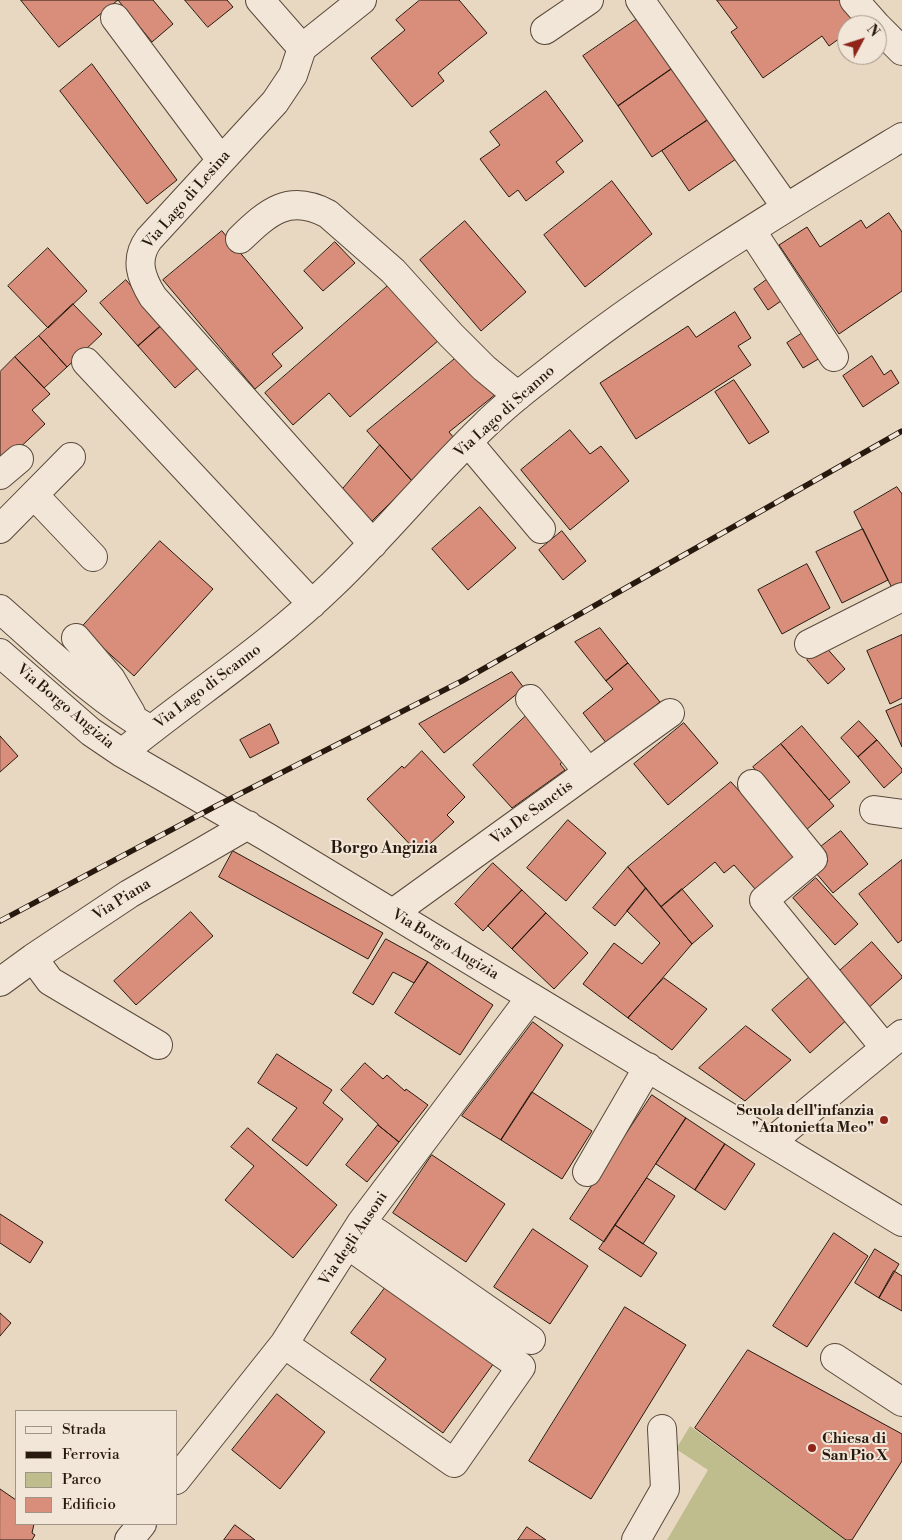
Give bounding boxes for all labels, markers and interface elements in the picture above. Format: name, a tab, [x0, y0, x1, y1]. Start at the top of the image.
north arrow	[837, 15, 887, 65]
text: N	[862, 21, 883, 41]
street label: Via Lago di Lesina	[139, 147, 235, 253]
street label: Via Lago di Scanno	[451, 362, 559, 462]
street label: Via Lago di Scanno	[151, 641, 265, 733]
street label: Via Borgo Angizia	[13, 661, 117, 753]
street label: Via De Sanctis	[487, 777, 577, 849]
district label: Borgo Angizia	[330, 839, 438, 859]
street label: Via Piana	[90, 875, 154, 925]
street label: Via Borgo Angizia	[388, 906, 502, 984]
place label: Scuola dell'infanzia "Antonietta Meo"	[736, 1102, 874, 1137]
marker: Scuola dell'infanzia "Antonietta Meo"	[878, 1114, 890, 1126]
street label: Via degli Ausoni	[316, 1189, 392, 1289]
legend	[15, 1410, 178, 1525]
text: Strada	[62, 1420, 106, 1439]
place label: Chiesa di San Pio X	[822, 1430, 888, 1465]
marker: Chiesa di San Pio X	[806, 1442, 818, 1454]
text: Ferrovia	[62, 1445, 120, 1464]
text: Parco	[62, 1470, 101, 1489]
text: Edificio	[62, 1495, 116, 1514]

